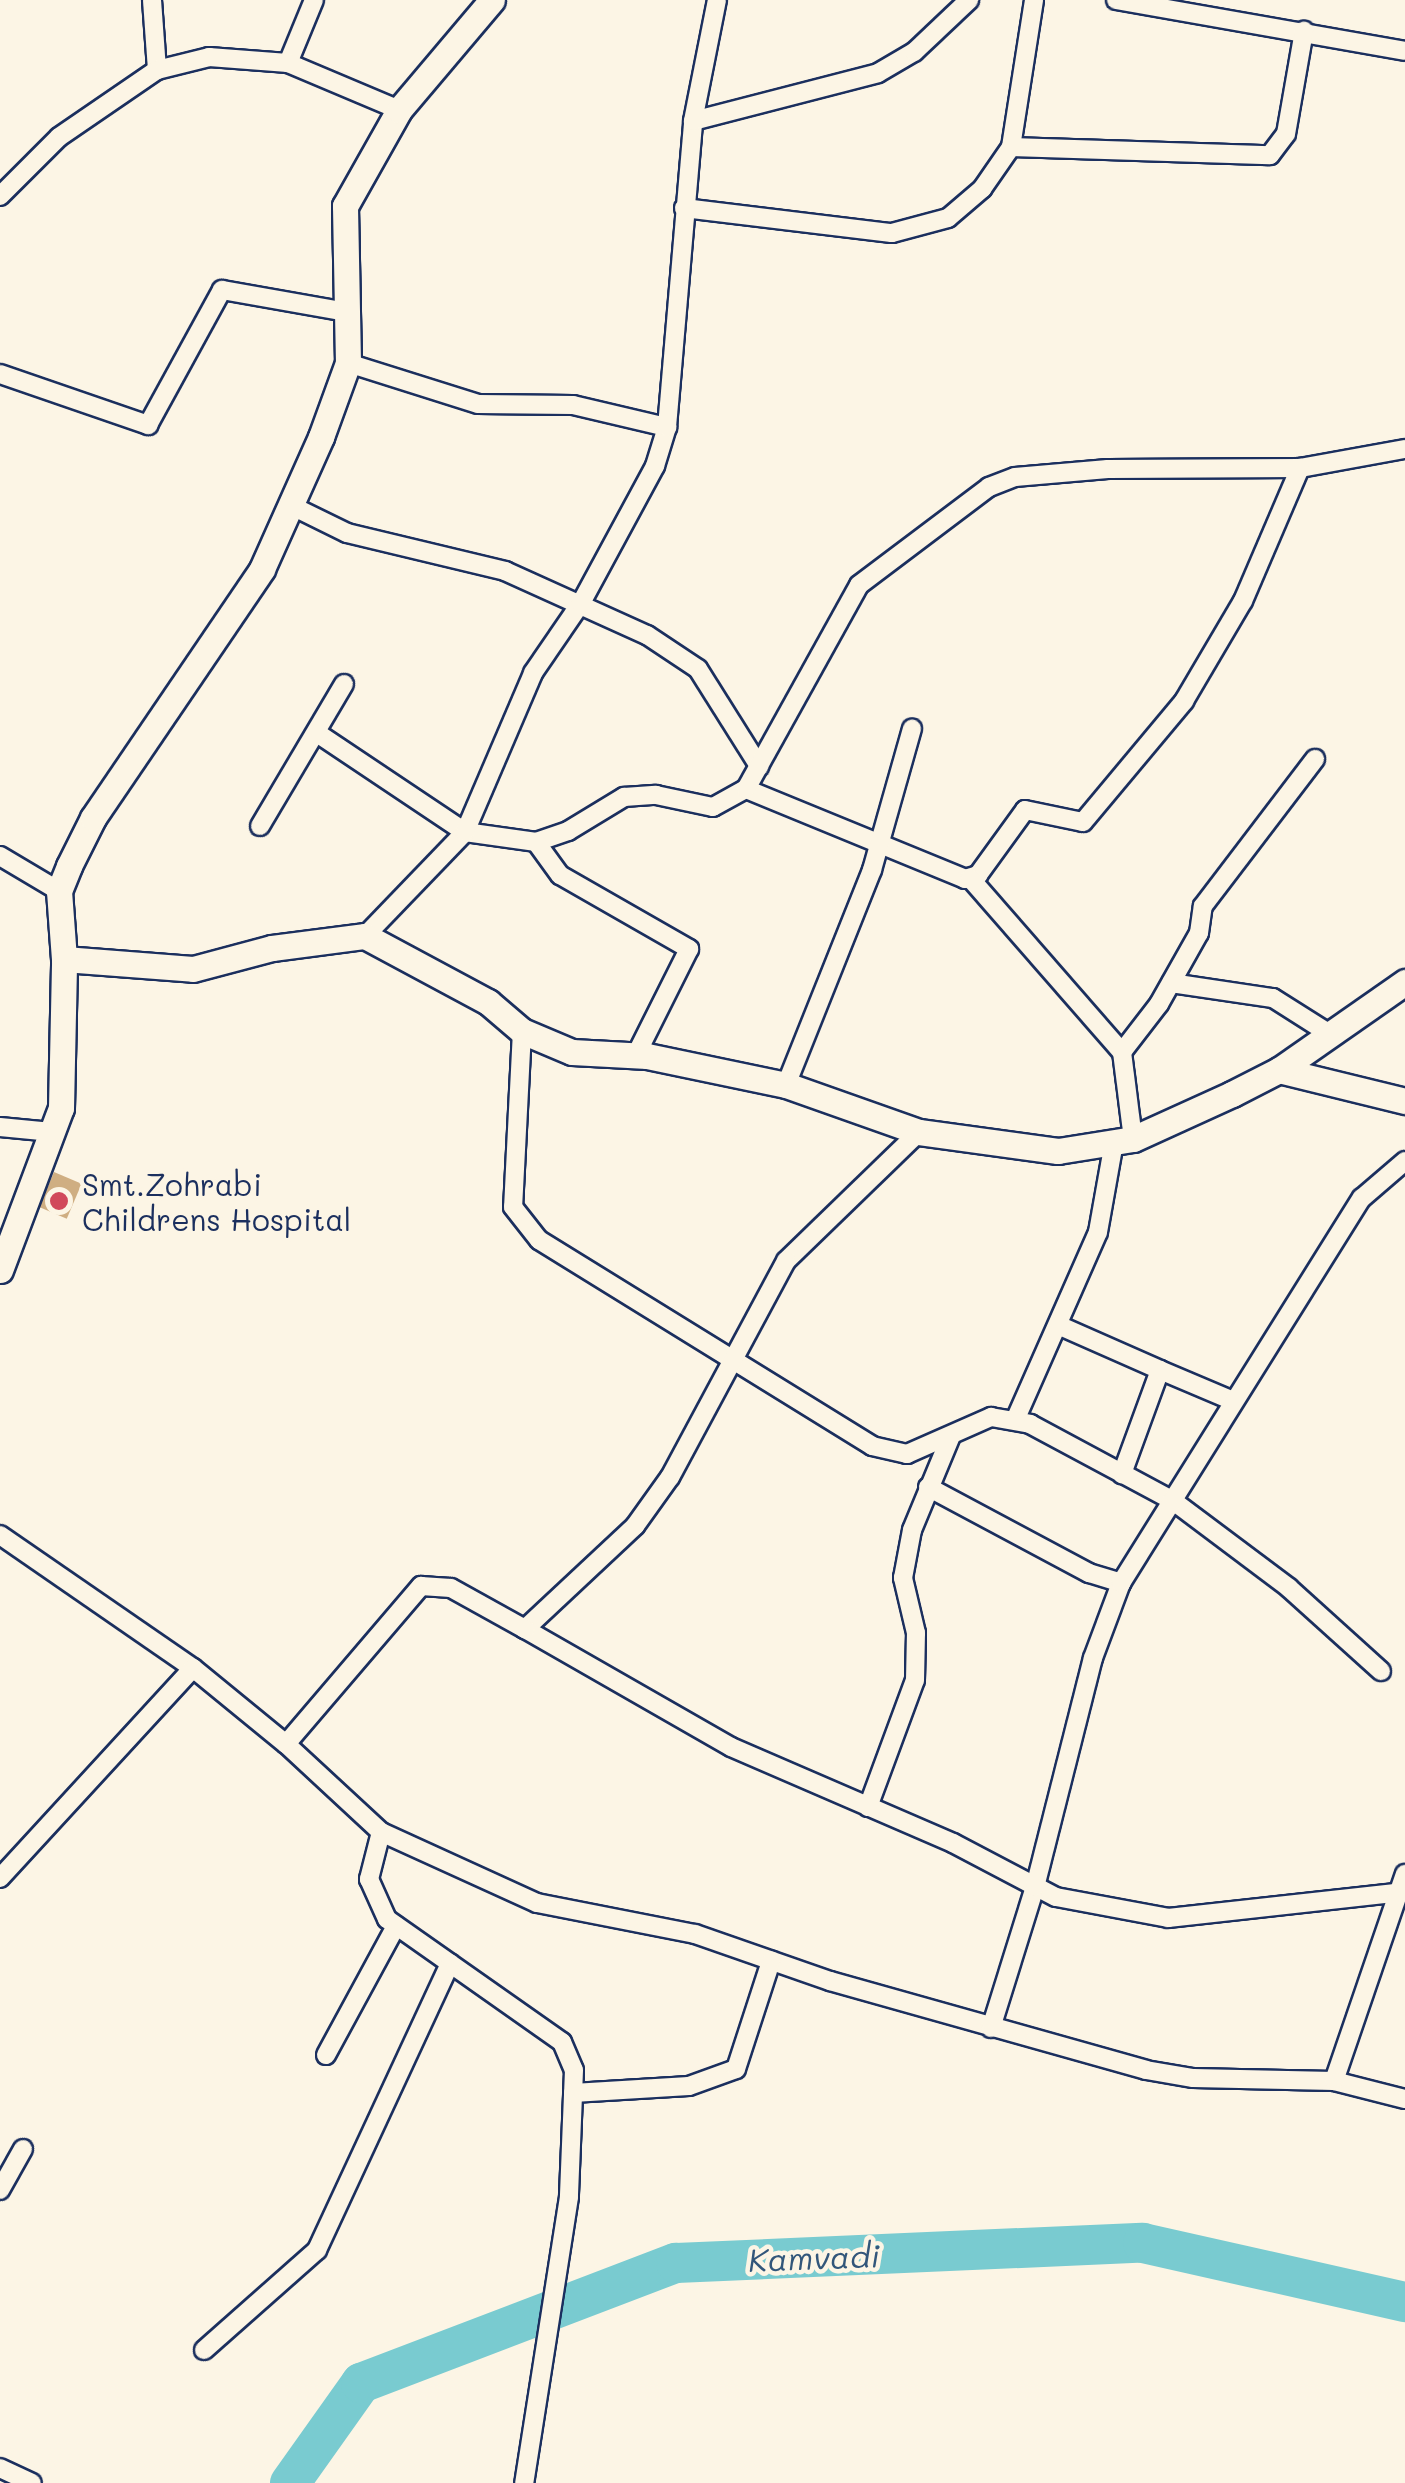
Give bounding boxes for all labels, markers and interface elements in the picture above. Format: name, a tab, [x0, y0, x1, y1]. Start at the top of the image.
place label: Smt.Zohrabi Childrens Hospital	[82, 1166, 351, 1236]
marker: Smt.Zohrabi Childrens Hospital	[46, 1188, 72, 1214]
water label: Kamvadi	[747, 2236, 881, 2278]

